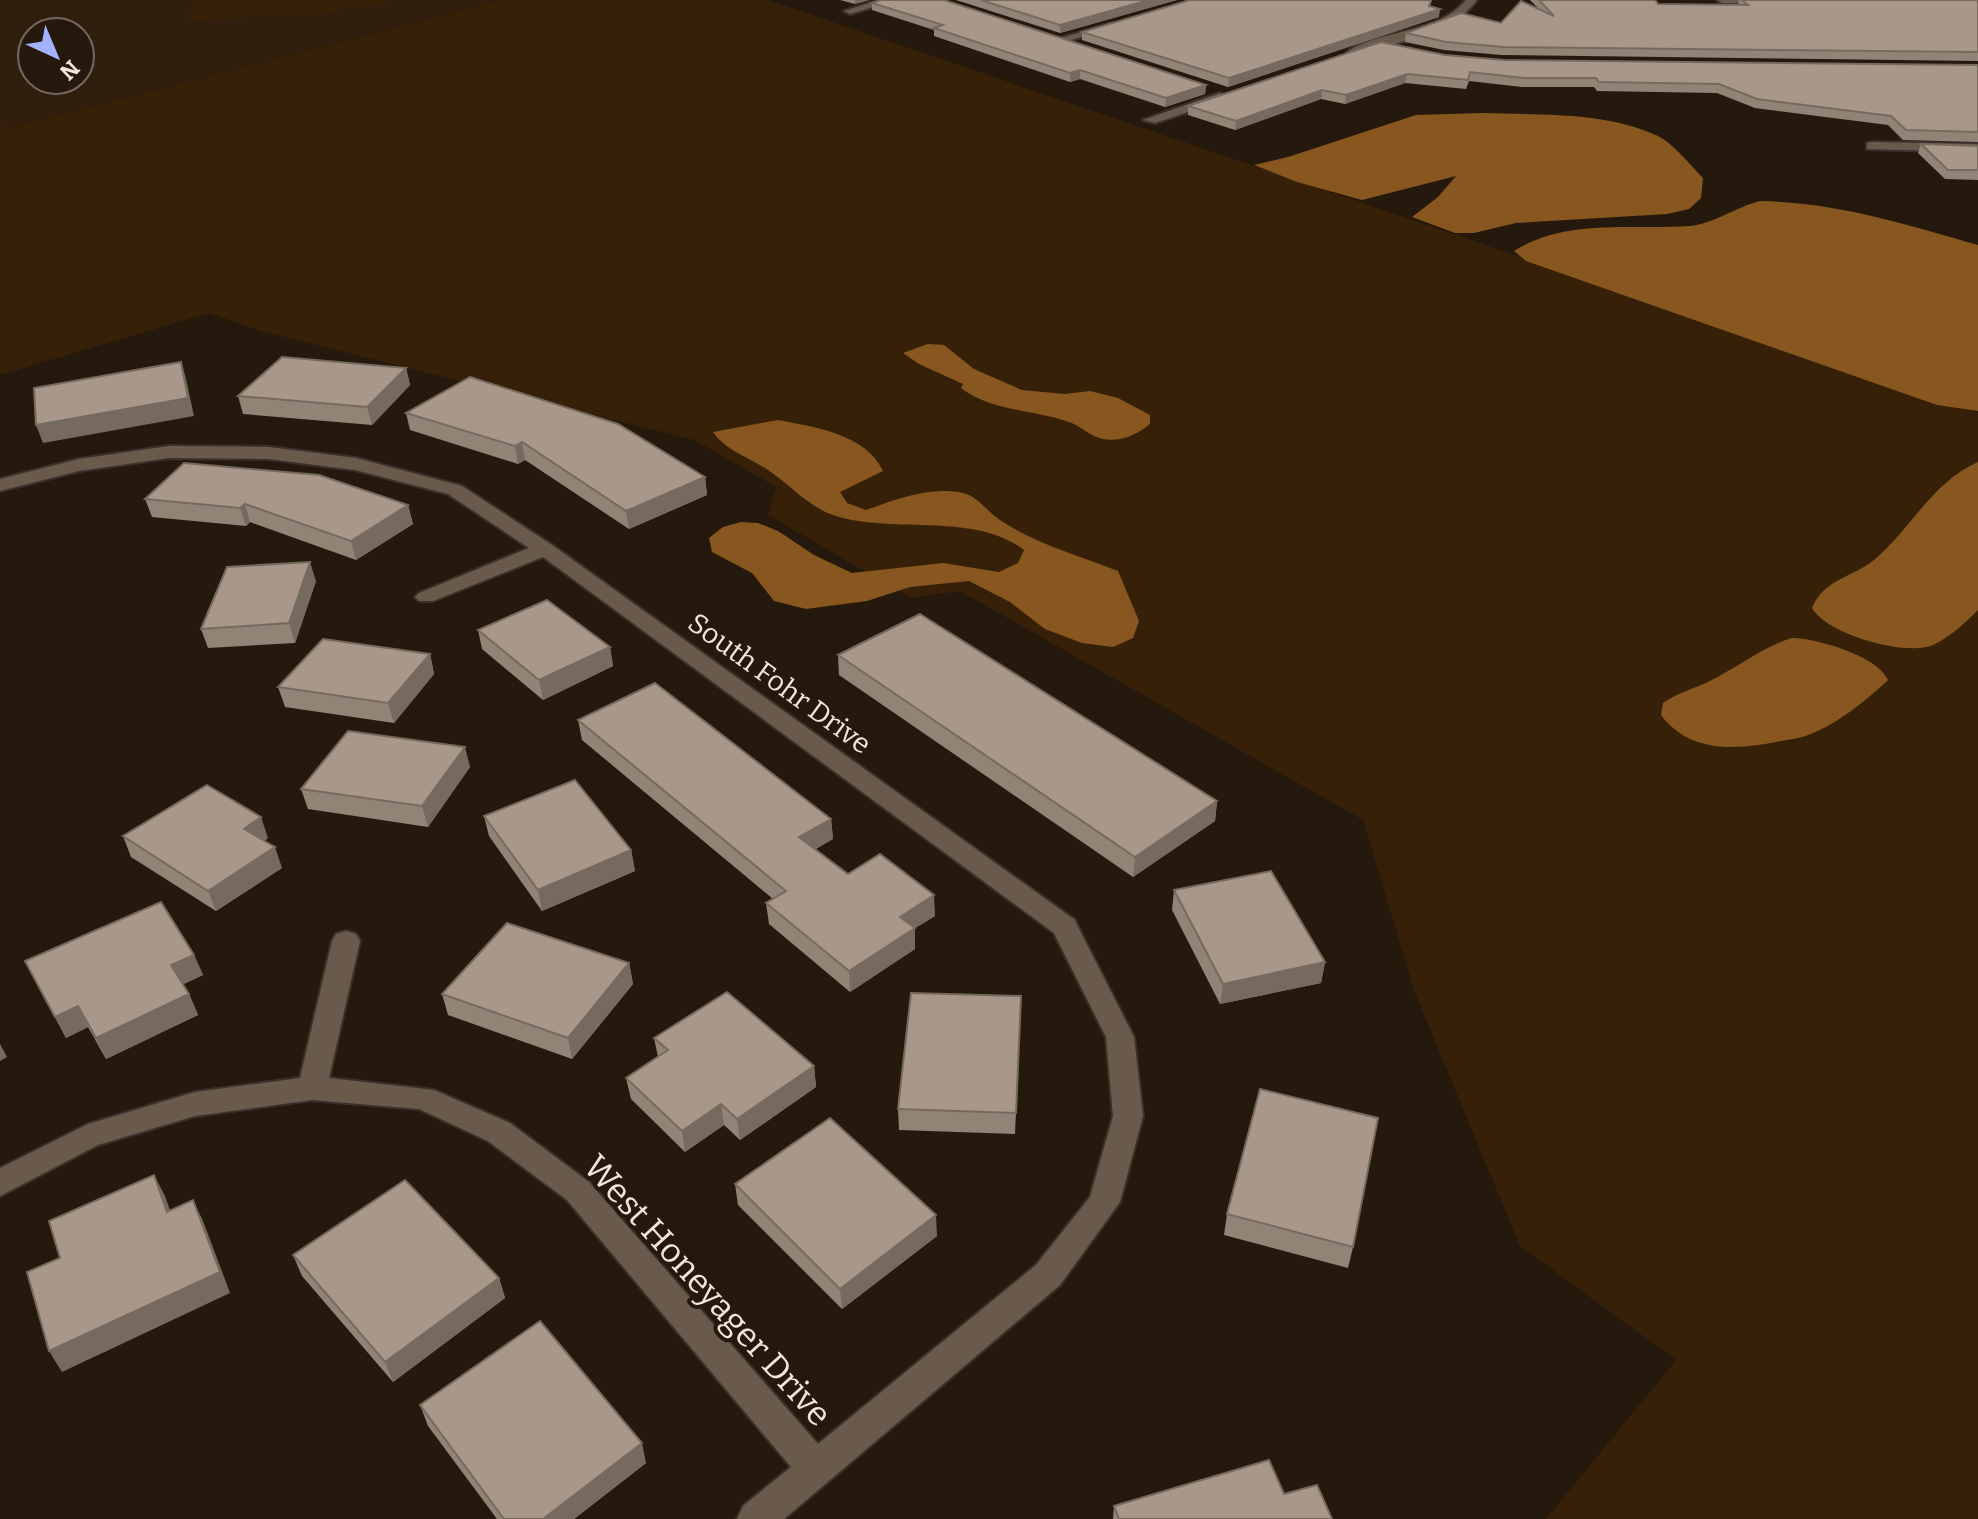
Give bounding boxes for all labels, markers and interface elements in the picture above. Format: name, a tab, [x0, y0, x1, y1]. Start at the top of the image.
north arrow	[16, 16, 96, 96]
text: N	[54, 54, 85, 86]
street label: South Fohr Drive	[682, 606, 877, 761]
street label: West Honeyager Drive	[575, 1146, 840, 1434]

